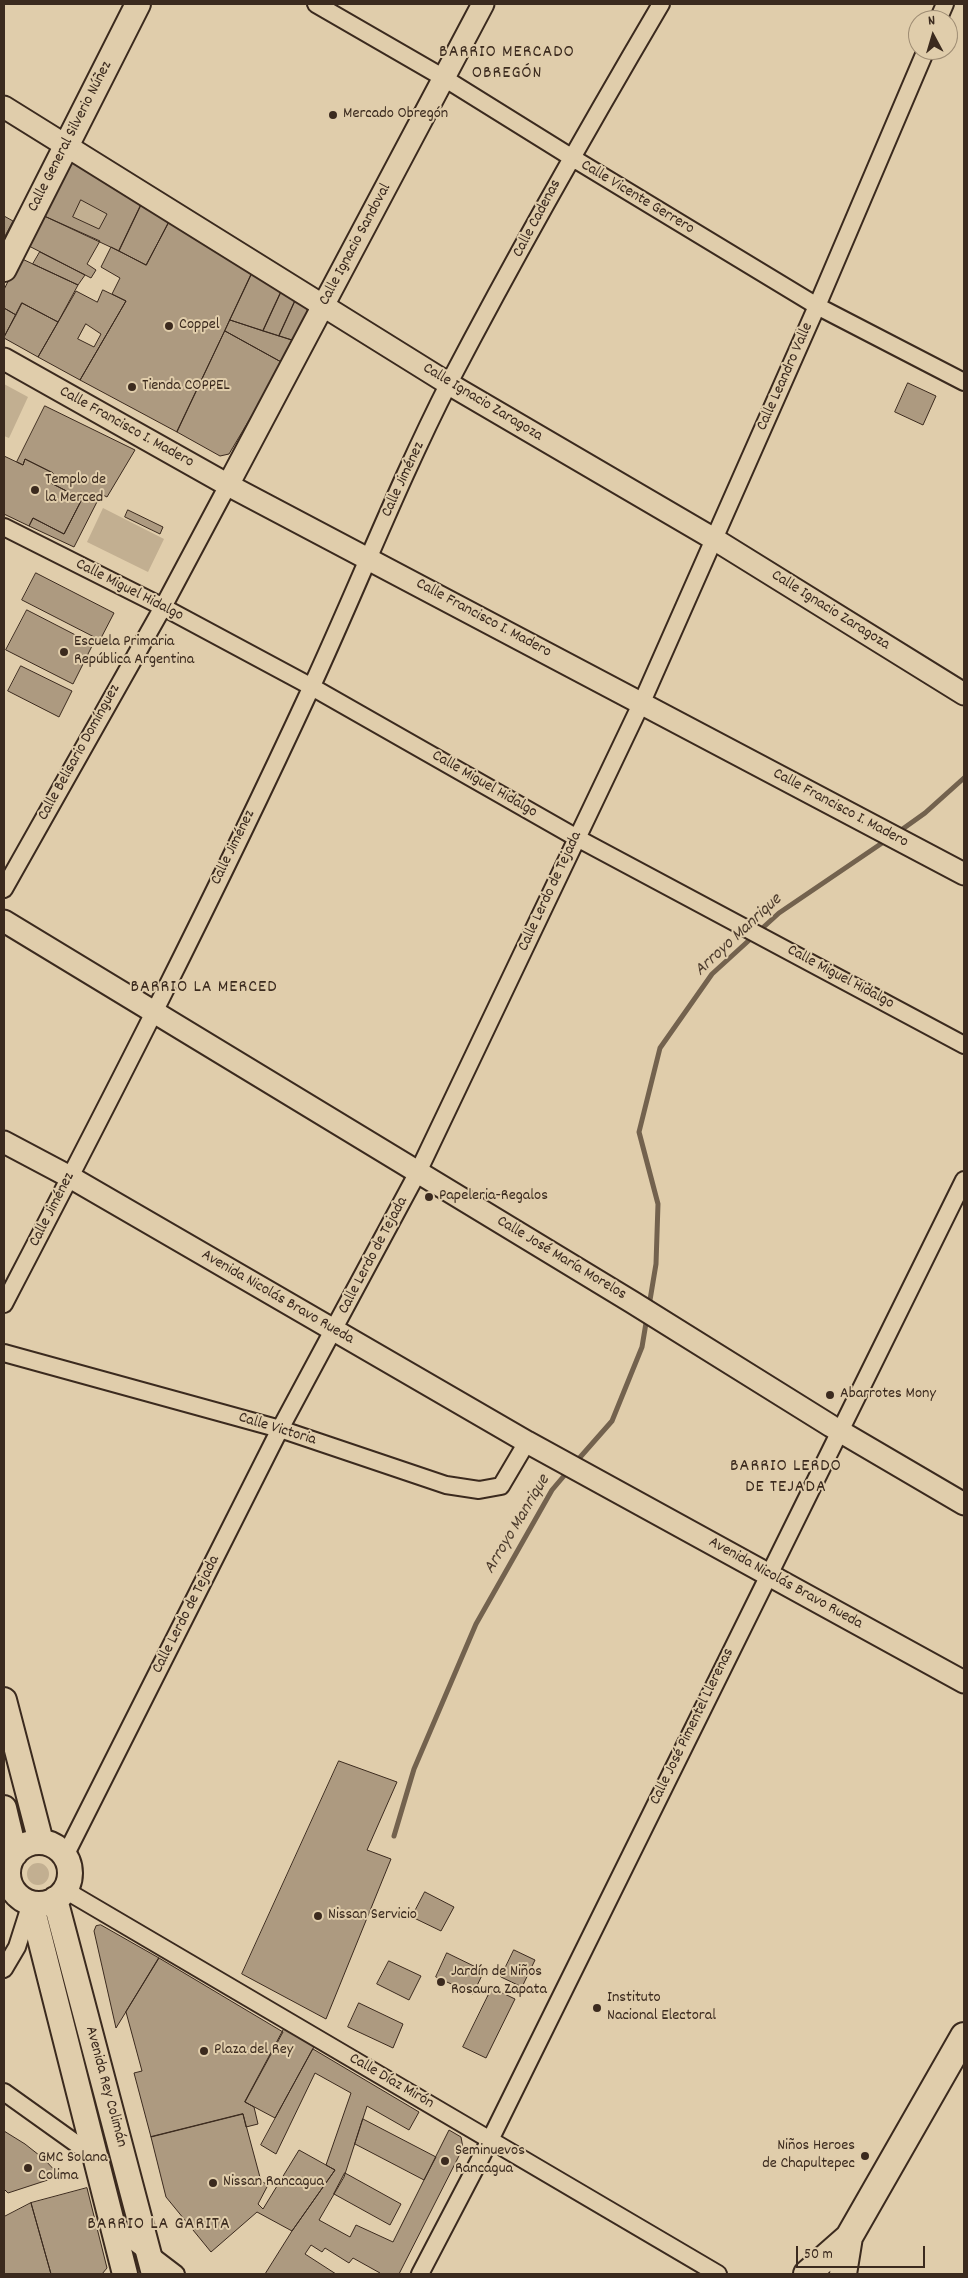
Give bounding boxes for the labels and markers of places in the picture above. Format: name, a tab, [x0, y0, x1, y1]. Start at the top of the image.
place label: Mercado Obregón	[343, 105, 448, 125]
marker: Mercado Obregón	[327, 109, 339, 121]
place label: Coppel	[179, 316, 220, 336]
marker: Coppel	[163, 320, 175, 332]
place label: Tienda COPPEL	[142, 377, 230, 397]
marker: Tienda COPPEL	[126, 381, 138, 393]
place label: Templo de la Merced	[45, 471, 106, 509]
marker: Templo de la Merced	[29, 484, 41, 496]
place label: Escuela Primaria República Argentina	[74, 633, 194, 671]
marker: Escuela Primaria República Argentina	[58, 646, 70, 658]
place label: Papeleria-Regalos	[439, 1187, 548, 1207]
marker: Papeleria-Regalos	[423, 1191, 435, 1203]
place label: Abarrotes Mony	[840, 1385, 936, 1405]
marker: Abarrotes Mony	[824, 1389, 836, 1401]
place label: Nissan Servicio	[328, 1906, 417, 1926]
marker: Nissan Servicio	[312, 1910, 324, 1922]
place label: Jardín de Niños Rosaura Zapata	[451, 1963, 547, 2001]
marker: Jardín de Niños Rosaura Zapata	[435, 1976, 447, 1988]
place label: Instituto Nacional Electoral	[607, 1989, 716, 2027]
marker: Instituto Nacional Electoral	[591, 2002, 603, 2014]
place label: Plaza del Rey	[214, 2041, 293, 2061]
marker: Plaza del Rey	[198, 2045, 210, 2057]
place label: Niños Heroes de Chapultepec	[762, 2137, 855, 2175]
place label: Seminuevos Rancagua	[455, 2142, 525, 2180]
place label: GMC Solana Colima	[38, 2149, 107, 2187]
marker: Niños Heroes de Chapultepec	[859, 2150, 871, 2162]
marker: Seminuevos Rancagua	[439, 2155, 451, 2167]
marker: GMC Solana Colima	[22, 2162, 34, 2174]
place label: Nissan Rancagua	[223, 2173, 324, 2193]
marker: Nissan Rancagua	[207, 2177, 219, 2189]

